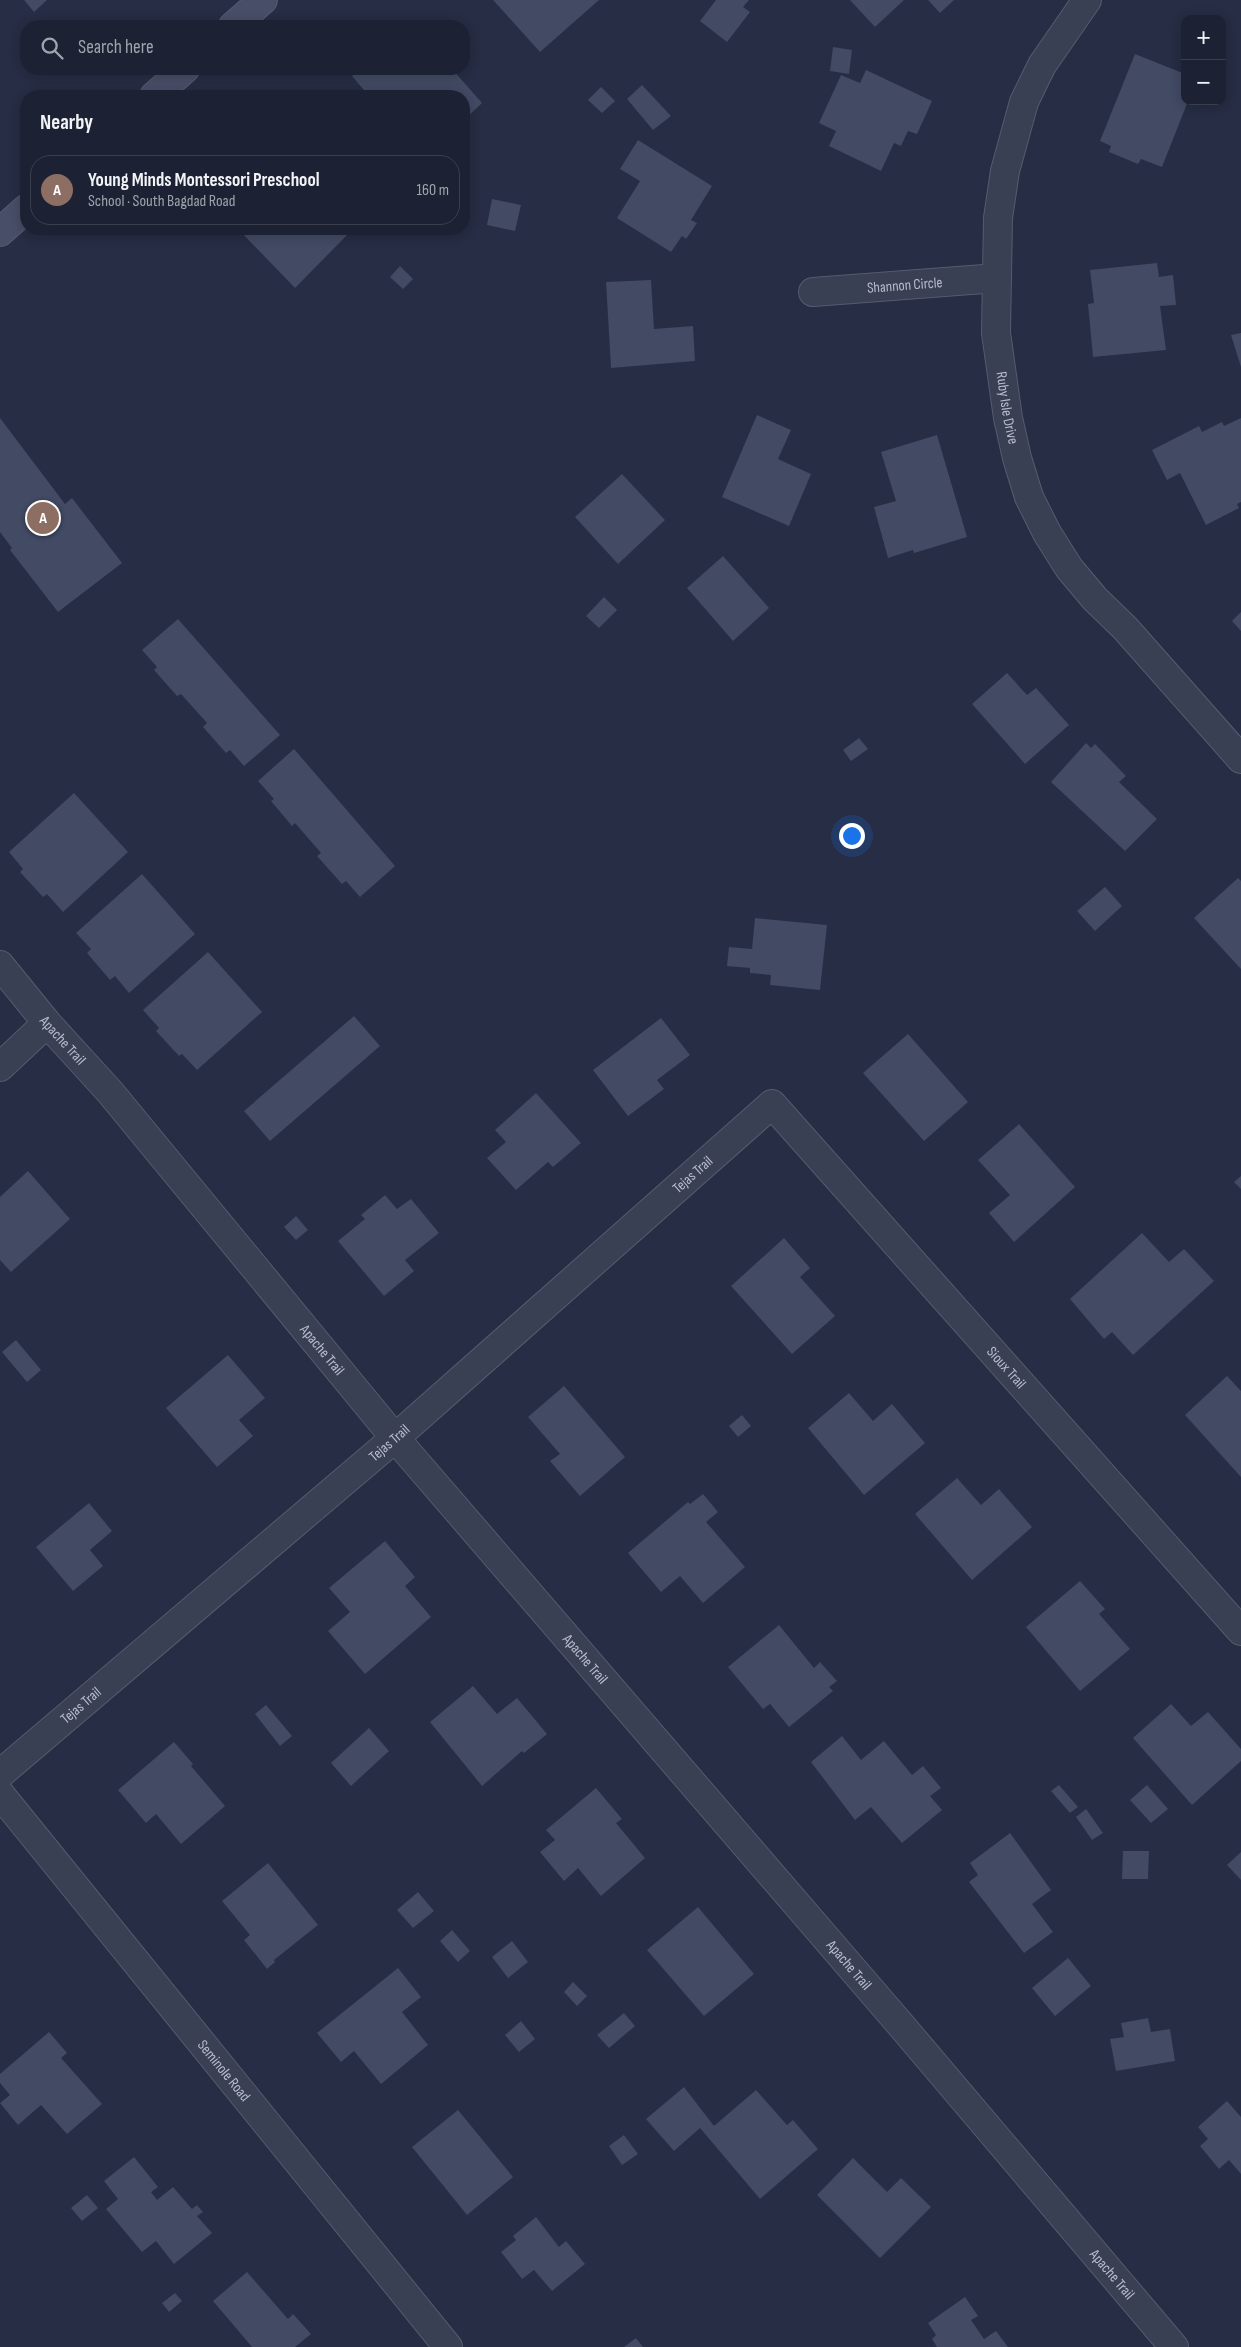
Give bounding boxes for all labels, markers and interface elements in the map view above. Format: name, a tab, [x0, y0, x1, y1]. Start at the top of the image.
map controls	[1181, 15, 1226, 105]
button: +	[1181, 15, 1226, 60]
search box	[20, 20, 470, 75]
icon: search	[38, 34, 66, 62]
text: Search here	[78, 36, 154, 59]
button: −	[1181, 60, 1226, 105]
text: Nearby	[40, 110, 93, 135]
text: Young Minds Montessori Preschool	[88, 169, 320, 192]
text: A	[53, 181, 61, 200]
text: 160 m	[416, 181, 449, 200]
text: School · South Bagdad Road	[88, 192, 235, 211]
street label: Shannon Circle	[866, 273, 943, 297]
street label: Ruby Isle Drive	[992, 370, 1023, 446]
pin: A	[27, 499, 59, 537]
your location	[839, 823, 865, 849]
street label: Apache Trail	[35, 1011, 90, 1069]
street label: Tejas Trail	[668, 1151, 717, 1197]
street label: Apache Trail	[295, 1320, 349, 1379]
street label: Sioux Trail	[983, 1342, 1030, 1393]
street label: Tejas Trail	[365, 1420, 414, 1466]
street label: Apache Trail	[558, 1629, 612, 1688]
street label: Tejas Trail	[56, 1683, 105, 1728]
street label: Apache Trail	[822, 1935, 876, 1994]
street label: Seminole Road	[193, 2036, 255, 2105]
street label: Apache Trail	[1085, 2244, 1139, 2303]

